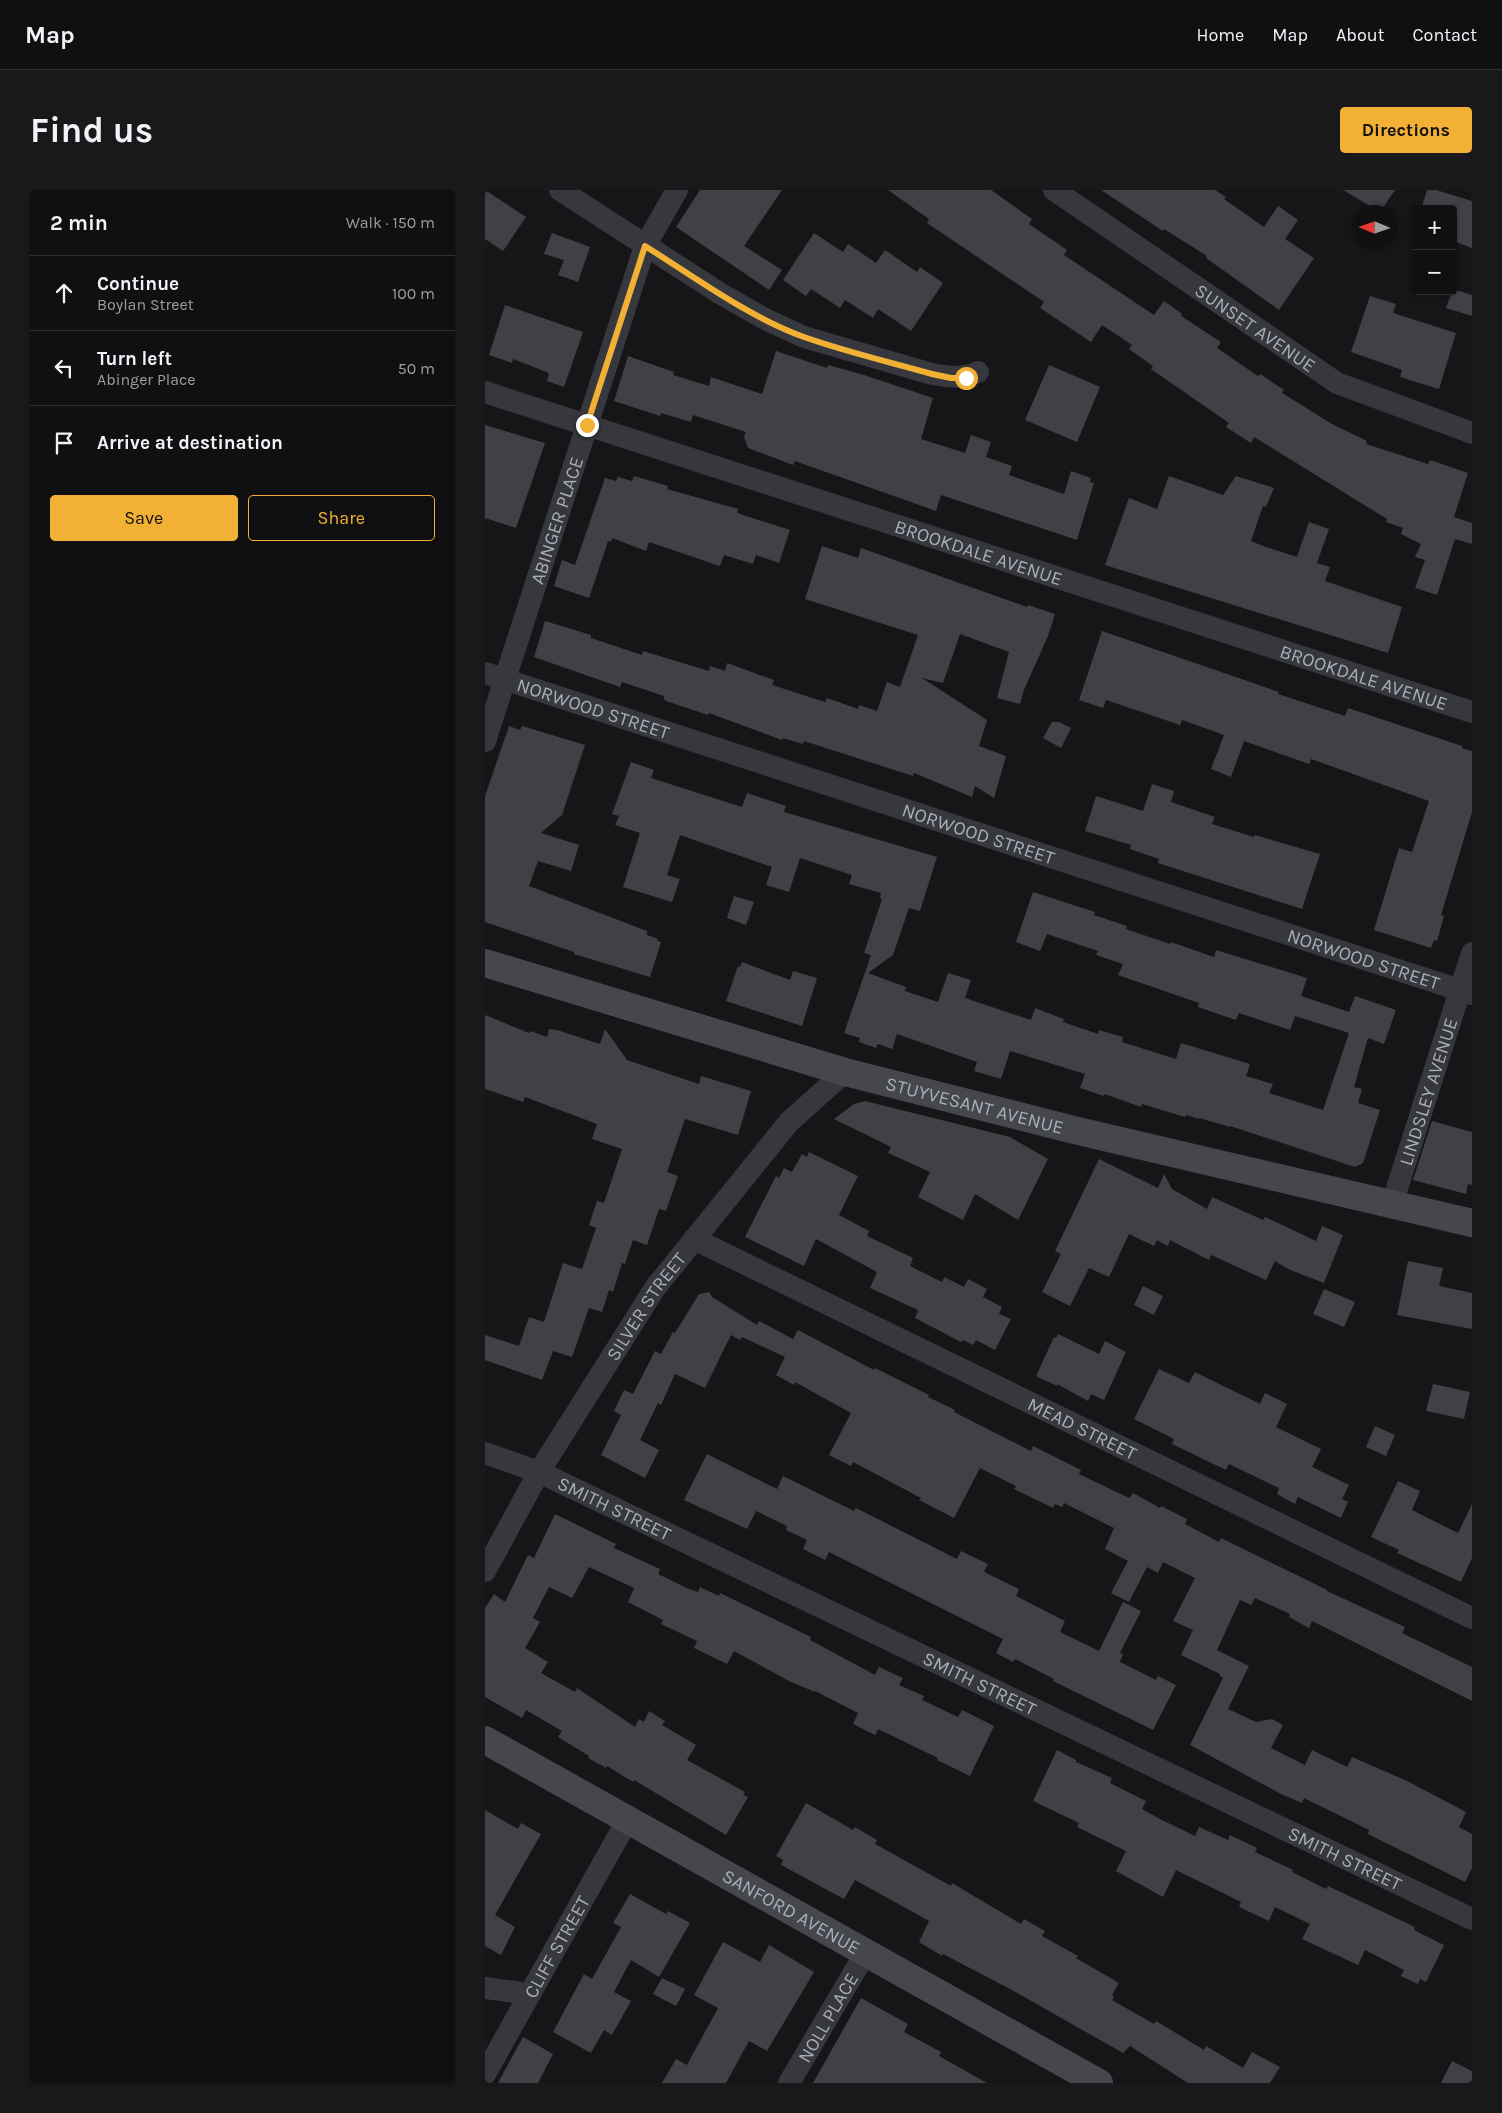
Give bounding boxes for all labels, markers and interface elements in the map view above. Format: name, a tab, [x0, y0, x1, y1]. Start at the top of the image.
text: Map	[25, 21, 75, 49]
text: Home	[1196, 24, 1244, 46]
text: Map	[1272, 24, 1308, 46]
text: About	[1336, 24, 1385, 46]
text: Contact	[1413, 24, 1477, 46]
button: Directions	[1340, 107, 1472, 153]
text: Find us	[30, 110, 153, 151]
north arrow	[1352, 205, 1397, 250]
map controls	[1412, 205, 1457, 295]
button: +	[1412, 205, 1457, 250]
text: 2 min	[50, 211, 108, 235]
text: Walk · 150 m	[346, 213, 435, 232]
button: −	[1412, 250, 1457, 295]
text: Continue	[97, 273, 179, 295]
icon: ahead	[50, 279, 78, 307]
street label: SUNSET AVENUE	[1191, 279, 1319, 377]
text: 100 m	[392, 284, 435, 303]
text: Boylan Street	[97, 295, 194, 314]
text: Turn left	[97, 348, 172, 370]
icon: left	[50, 354, 78, 382]
text: 50 m	[398, 359, 435, 378]
route start	[955, 367, 978, 390]
text: Abinger Place	[97, 370, 196, 389]
route end	[576, 414, 599, 437]
icon: arrive	[50, 429, 78, 457]
text: Arrive at destination	[97, 432, 283, 454]
street label: ABINGER PLACE	[526, 454, 588, 587]
button: Save	[50, 495, 238, 541]
button: Share	[248, 495, 435, 541]
street label: BROOKDALE AVENUE	[892, 516, 1065, 590]
street label: BROOKDALE AVENUE	[1277, 640, 1450, 715]
street label: NORWOOD STREET	[514, 674, 673, 744]
street label: NORWOOD STREET	[899, 799, 1058, 870]
street label: NORWOOD STREET	[1284, 925, 1443, 995]
street label: LINDSLEY AVENUE	[1395, 1015, 1463, 1168]
street label: STUYVESANT AVENUE	[883, 1073, 1066, 1139]
street label: SILVER STREET	[602, 1248, 691, 1365]
street label: MEAD STREET	[1024, 1393, 1140, 1465]
street label: SMITH STREET	[554, 1473, 675, 1546]
street label: SMITH STREET	[919, 1648, 1040, 1721]
street label: SMITH STREET	[1284, 1823, 1405, 1896]
street label: SANFORD AVENUE	[718, 1865, 864, 1959]
street label: CLIFF STREET	[520, 1892, 595, 2002]
street label: NOLL PLACE	[793, 1969, 863, 2067]

